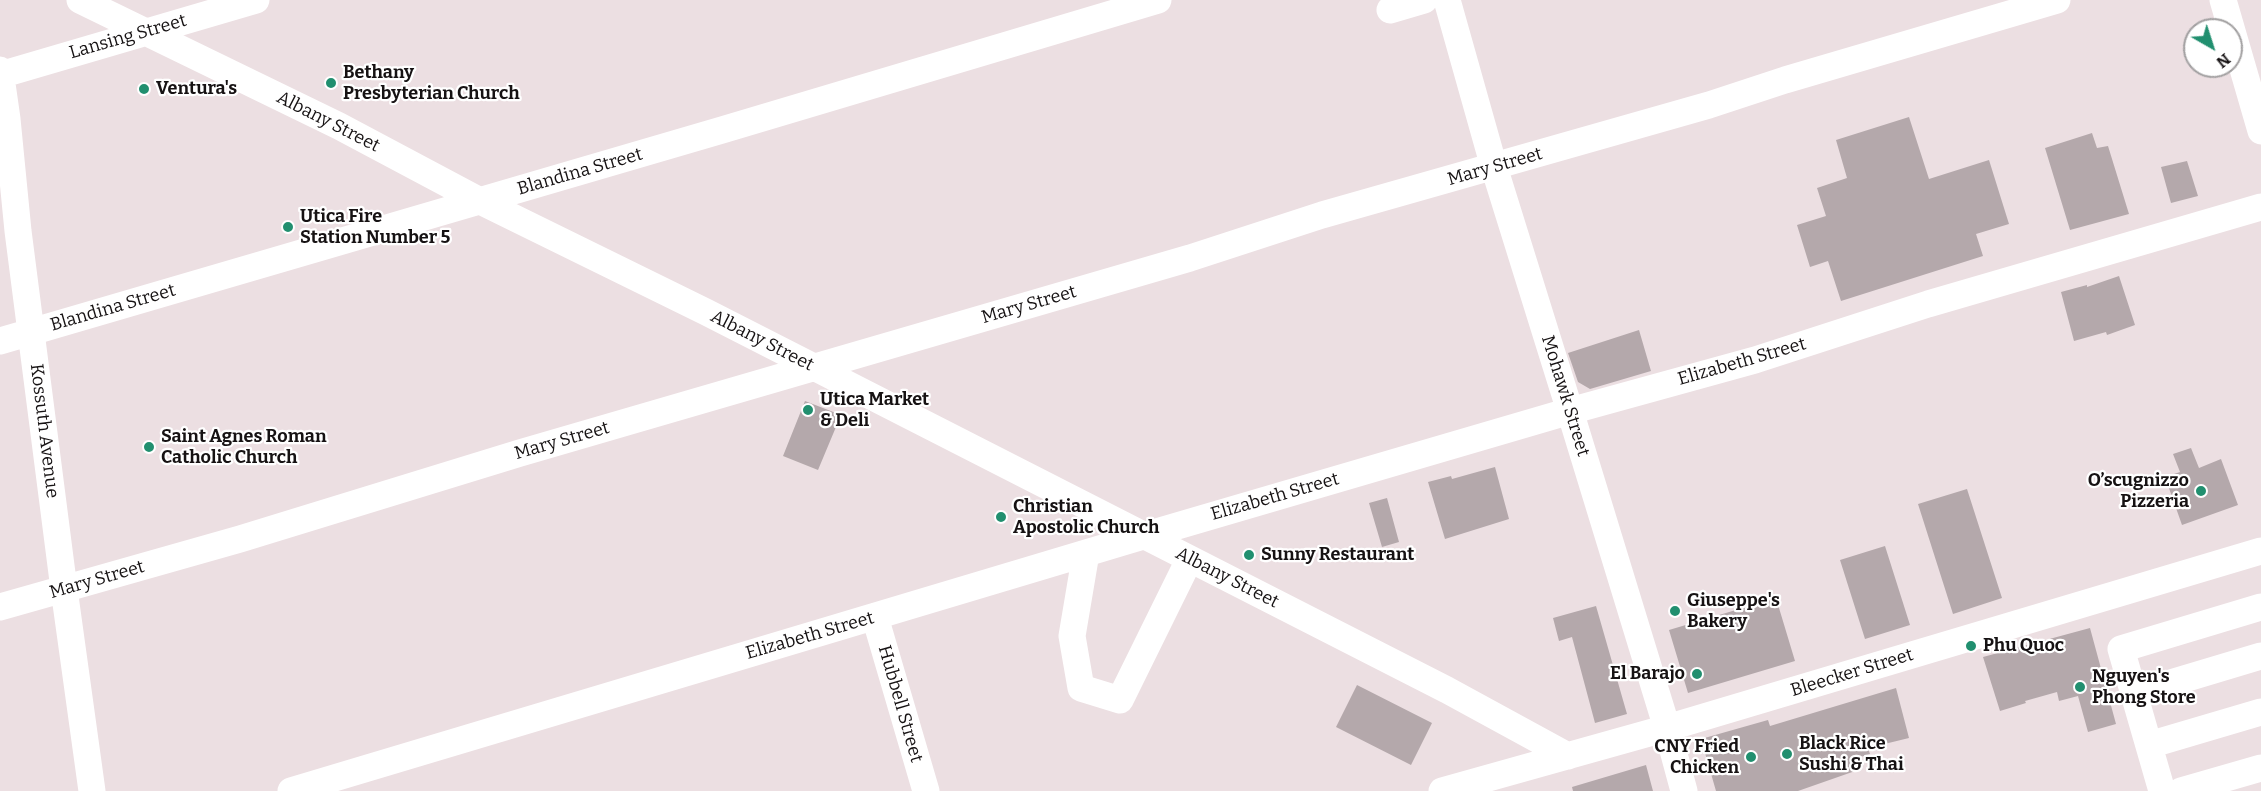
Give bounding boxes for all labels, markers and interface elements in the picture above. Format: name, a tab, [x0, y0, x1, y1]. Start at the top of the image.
street label: Lansing Street	[67, 10, 189, 64]
north arrow	[2183, 18, 2243, 78]
text: N	[2213, 50, 2234, 72]
place label: Bethany Presbyterian Church	[343, 62, 520, 104]
marker: Bethany Presbyterian Church	[324, 76, 338, 90]
place label: Ventura's	[156, 78, 237, 100]
marker: Ventura's	[137, 82, 151, 96]
street label: Albany Street	[273, 87, 383, 157]
street label: Mary Street	[1445, 143, 1545, 191]
street label: Blandina Street	[515, 144, 645, 200]
place label: Utica Fire Station Number 5	[300, 206, 450, 248]
marker: Utica Fire Station Number 5	[281, 220, 295, 234]
street label: Blandina Street	[48, 280, 178, 336]
street label: Mary Street	[979, 281, 1079, 329]
street label: Albany Street	[707, 306, 817, 376]
street label: Mohawk Street	[1536, 333, 1594, 459]
street label: Elizabeth Street	[1675, 333, 1809, 391]
street label: Kossuth Avenue	[25, 363, 63, 499]
place label: Utica Market & Deli	[820, 389, 929, 432]
marker: Utica Market & Deli	[801, 403, 815, 417]
street label: Mary Street	[512, 417, 612, 465]
place label: Saint Agnes Roman Catholic Church	[161, 426, 327, 468]
marker: Saint Agnes Roman Catholic Church	[142, 440, 156, 454]
street label: Elizabeth Street	[1208, 468, 1342, 526]
place label: O’scugnizzo Pizzeria	[2088, 470, 2189, 512]
marker: O’scugnizzo Pizzeria	[2194, 484, 2208, 498]
place label: Christian Apostolic Church	[1013, 496, 1159, 538]
marker: Christian Apostolic Church	[994, 510, 1008, 524]
street label: Albany Street	[1172, 543, 1282, 613]
place label: Sunny Restaurant	[1261, 544, 1414, 566]
marker: Sunny Restaurant	[1242, 548, 1256, 562]
street label: Mary Street	[47, 556, 147, 604]
place label: Giuseppe's Bakery	[1687, 590, 1780, 632]
marker: Giuseppe's Bakery	[1668, 604, 1682, 618]
street label: Elizabeth Street	[743, 607, 877, 665]
place label: Phu Quoc	[1983, 635, 2064, 657]
marker: Phu Quoc	[1964, 639, 1978, 653]
street label: Hubbell Street	[873, 643, 927, 765]
street label: Bleecker Street	[1788, 644, 1916, 702]
place label: El Barajo	[1610, 663, 1685, 685]
place label: Nguyen's Phong Store	[2092, 666, 2196, 708]
marker: El Barajo	[1690, 667, 1704, 681]
marker: Nguyen's Phong Store	[2073, 680, 2087, 694]
place label: Black Rice Sushi & Thai	[1799, 733, 1904, 776]
place label: CNY Fried Chicken	[1654, 736, 1739, 778]
marker: Black Rice Sushi & Thai	[1780, 747, 1794, 761]
marker: CNY Fried Chicken	[1744, 750, 1758, 764]

